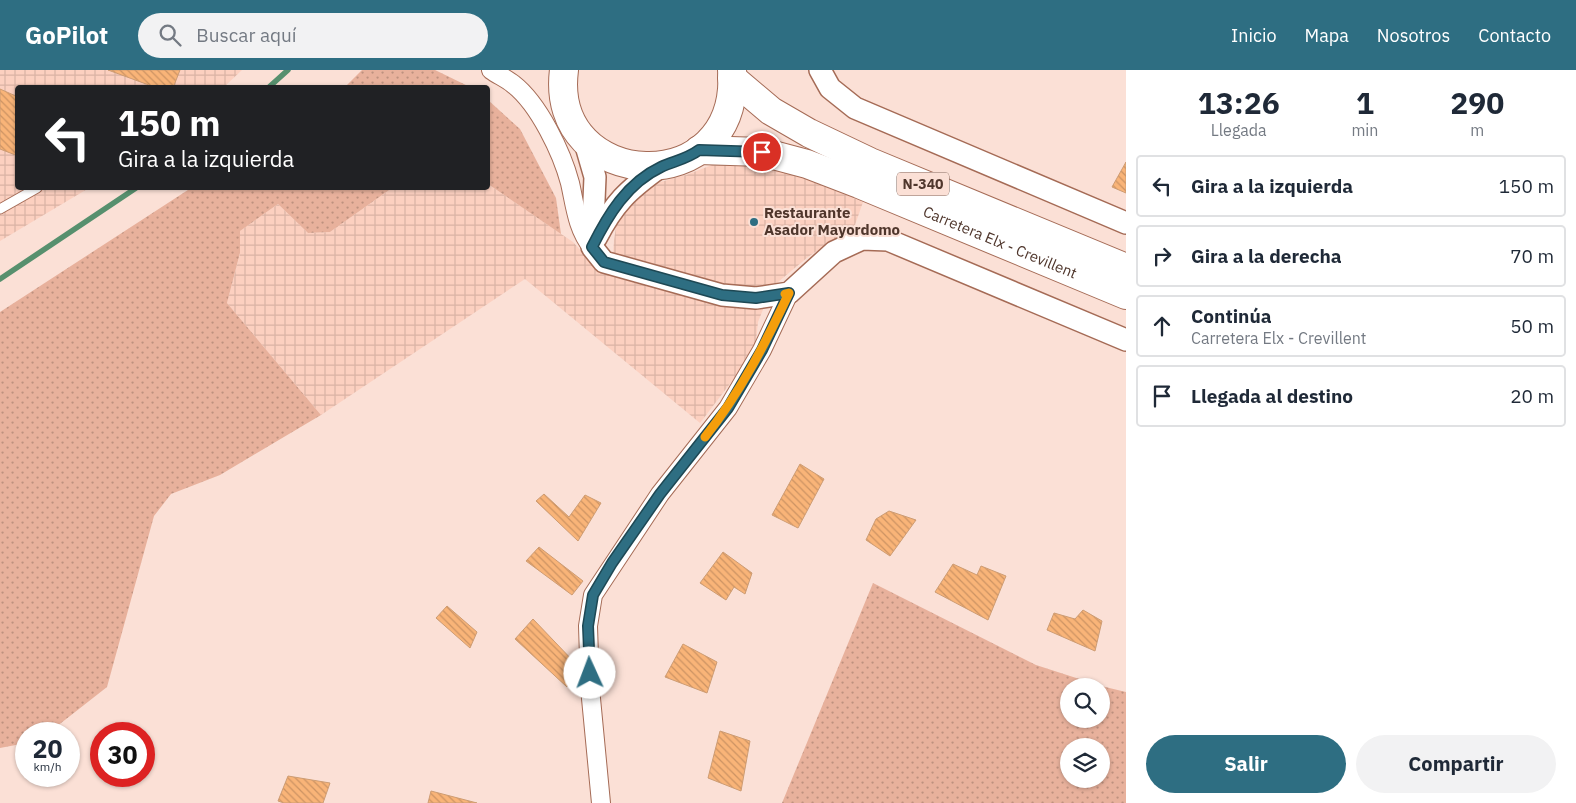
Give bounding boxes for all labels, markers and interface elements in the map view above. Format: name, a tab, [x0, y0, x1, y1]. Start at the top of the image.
search box	[138, 13, 488, 58]
text: GoPilot	[25, 19, 108, 51]
icon: search	[156, 21, 184, 49]
text: Buscar aquí	[196, 23, 297, 47]
text: Inicio	[1231, 24, 1277, 47]
text: Mapa	[1305, 24, 1349, 47]
text: Nosotros	[1377, 24, 1450, 47]
text: Contacto	[1478, 24, 1551, 47]
text: 13:26	[1198, 83, 1280, 122]
text: 1	[1356, 83, 1374, 122]
text: 290	[1450, 83, 1504, 122]
text: 150 m	[118, 100, 221, 146]
icon: left	[35, 105, 100, 170]
text: Llegada	[1211, 120, 1267, 140]
text: min	[1351, 120, 1378, 140]
text: m	[1470, 120, 1484, 140]
pin	[741, 131, 783, 173]
icon: arrive	[748, 138, 776, 166]
text: Gira a la izquierda	[118, 144, 294, 173]
road number: N-340	[897, 172, 949, 196]
icon: left	[1148, 172, 1176, 200]
text: Gira a la izquierda	[1191, 174, 1353, 198]
text: 150 m	[1499, 174, 1554, 198]
street label: Carretera Elx - Crevillent	[920, 202, 1080, 283]
place label: Restaurante Asador Mayordomo	[764, 203, 900, 239]
marker: Restaurante Asador Mayordomo	[748, 216, 760, 228]
icon: right	[1148, 242, 1176, 270]
text: Gira a la derecha	[1191, 244, 1342, 268]
text: 70 m	[1510, 244, 1554, 268]
text: Continúa	[1191, 304, 1272, 328]
icon: ahead	[1148, 312, 1176, 340]
text: 50 m	[1510, 314, 1554, 338]
text: Carretera Elx - Crevillent	[1191, 328, 1367, 348]
icon: arrive	[1148, 382, 1176, 410]
text: Llegada al destino	[1191, 384, 1353, 408]
text: 20 m	[1510, 384, 1554, 408]
position arrow	[563, 646, 615, 698]
map controls	[1060, 678, 1110, 788]
button: search	[1060, 678, 1110, 728]
speed limit sign: 30	[90, 722, 155, 787]
text: 20	[32, 732, 63, 765]
button: Salir	[1146, 735, 1346, 793]
button: Compartir	[1356, 735, 1556, 793]
button: layers	[1060, 738, 1110, 788]
text: km/h	[33, 759, 62, 774]

